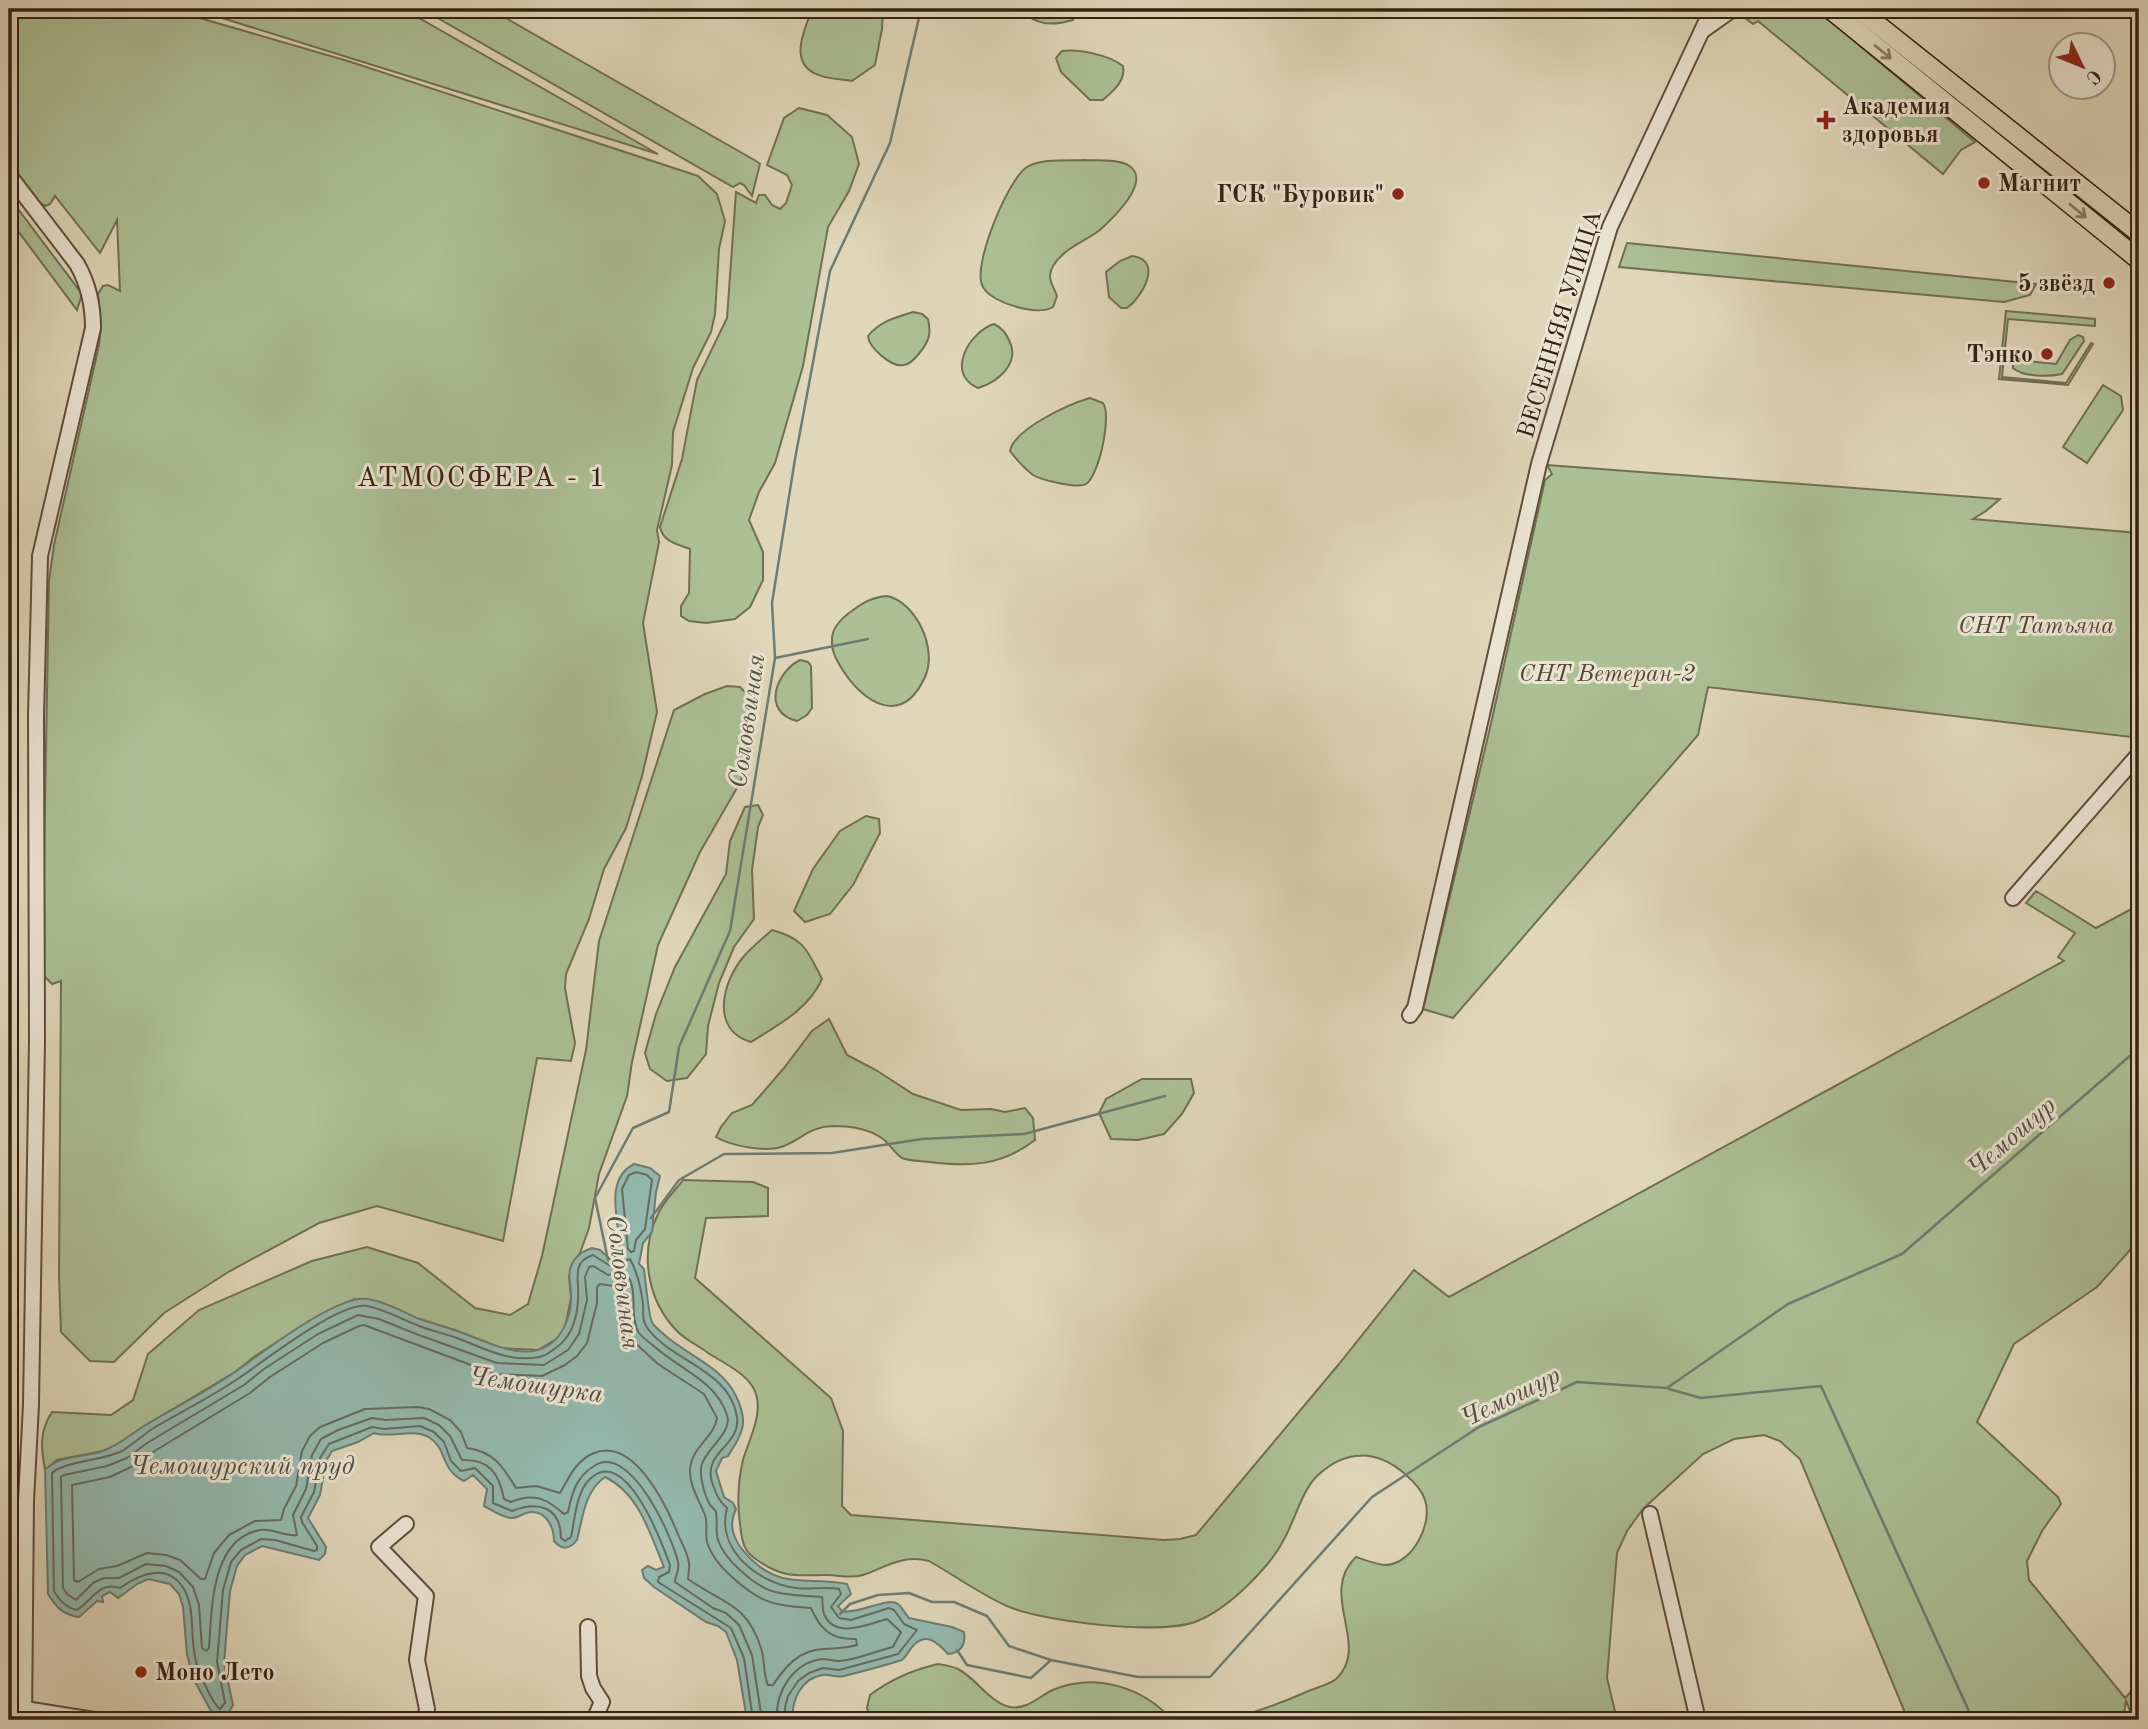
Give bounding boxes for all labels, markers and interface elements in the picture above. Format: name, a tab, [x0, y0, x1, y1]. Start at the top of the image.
north arrow	[2046, 32, 2116, 102]
one-way arrow	[1873, 44, 1891, 60]
text: С	[2081, 65, 2104, 87]
place label: Академия здоровья	[1842, 96, 1951, 148]
marker: Академия здоровья	[1816, 110, 1836, 130]
place label: Магнит	[1998, 173, 2081, 197]
marker: Магнит	[1976, 175, 1992, 191]
place label: ГСК "Буровик"	[1216, 184, 1384, 208]
marker: ГСК "Буровик"	[1390, 186, 1406, 202]
one-way arrow	[2068, 203, 2086, 219]
street label: ВЕСЕННЯЯ УЛИЦА	[1515, 208, 1607, 442]
place label: 5 звёзд	[2018, 272, 2095, 297]
marker: 5 звёзд	[2101, 275, 2117, 291]
place label: Тэнко	[1967, 344, 2033, 368]
marker: Тэнко	[2039, 346, 2055, 362]
district label: АТМОСФЕРА - 1	[357, 465, 607, 493]
park label: СНТ Татьяна	[1958, 615, 2114, 639]
water label: Соловьиная	[726, 652, 770, 790]
park label: СНТ Ветеран-2	[1519, 663, 1695, 687]
water label: Чемошур	[1963, 1093, 2061, 1182]
water label: Соловьиная	[601, 1213, 643, 1351]
water label: Чемошур	[1457, 1363, 1565, 1433]
water label: Чемошурка	[467, 1364, 605, 1408]
water label: Чемошурский пруд	[130, 1454, 354, 1480]
place label: Моно Лето	[155, 1662, 275, 1686]
marker: Моно Лето	[133, 1664, 149, 1680]

